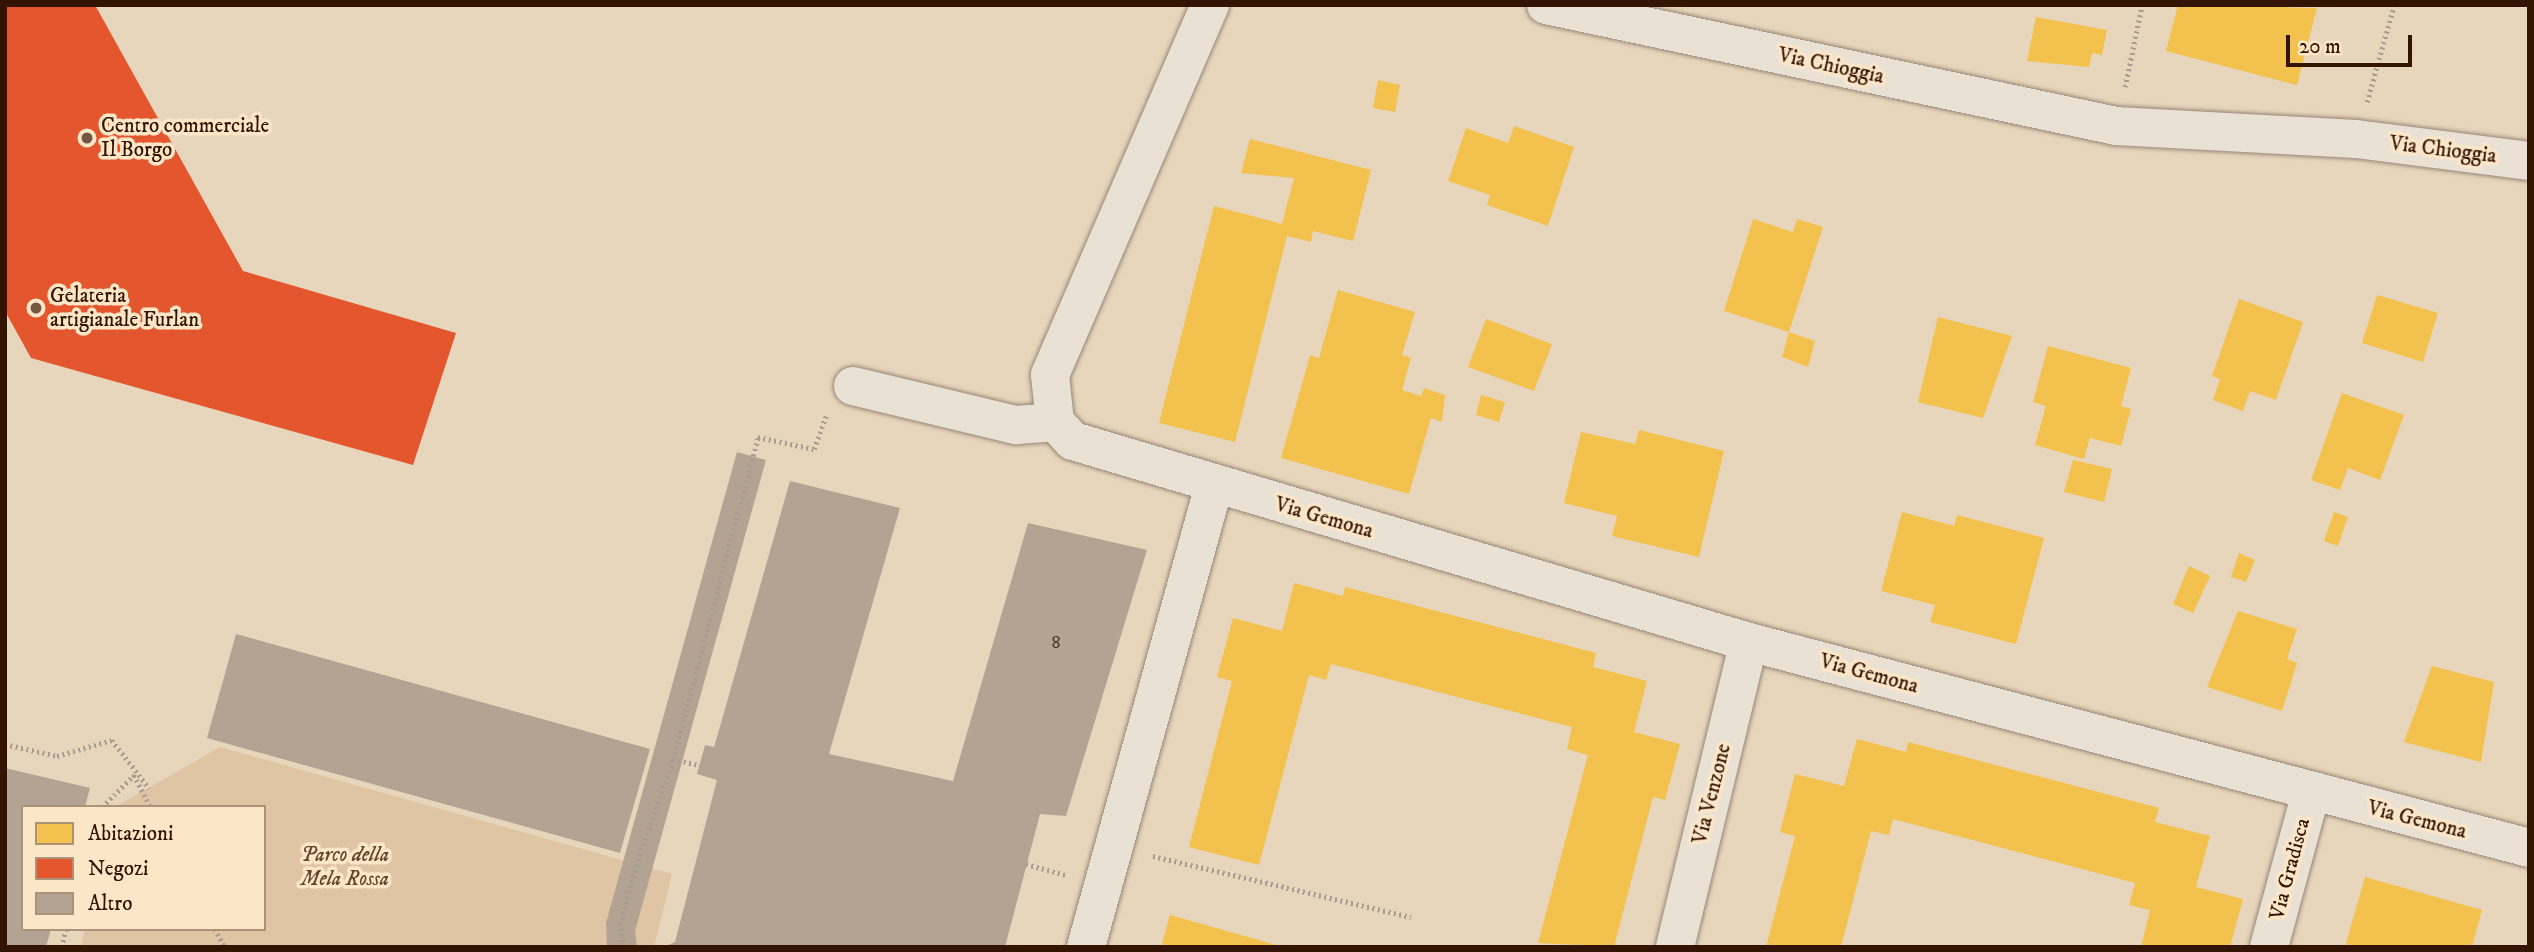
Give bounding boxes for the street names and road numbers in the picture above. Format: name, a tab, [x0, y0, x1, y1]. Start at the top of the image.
street label: Via Chioggia	[1776, 43, 1886, 89]
street label: Via Chioggia	[2388, 131, 2498, 169]
street label: Via Gemona	[1272, 492, 1376, 544]
street label: Via Gemona	[1817, 649, 1921, 699]
street label: Via Venzone	[1687, 741, 1737, 847]
street label: Via Gemona	[2365, 796, 2469, 844]
street label: Via Gradisca	[2264, 815, 2316, 923]

